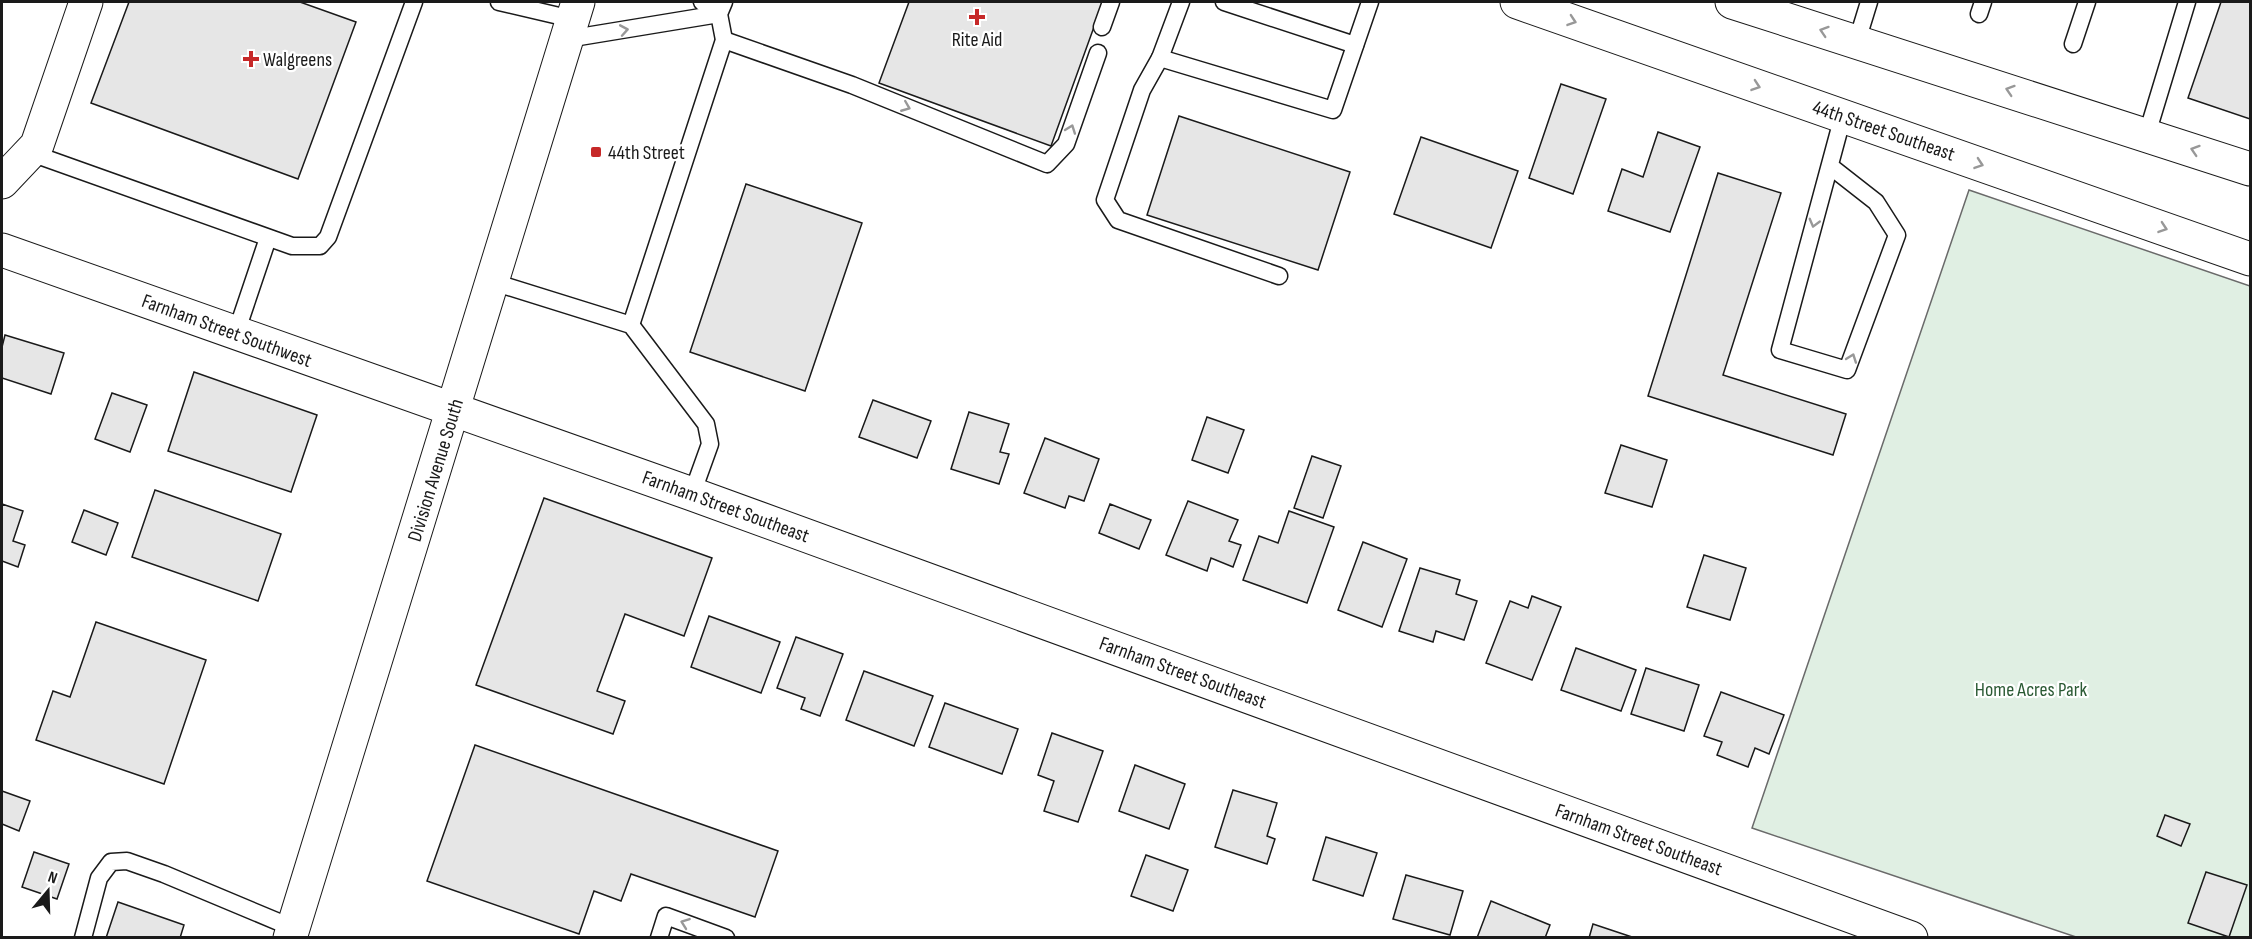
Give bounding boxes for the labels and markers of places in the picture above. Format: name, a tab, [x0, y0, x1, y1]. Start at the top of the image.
marker: Rite Aid	[970, 10, 984, 24]
place label: Rite Aid	[952, 28, 1002, 52]
place label: Walgreens	[263, 48, 332, 72]
marker: Walgreens	[244, 52, 258, 66]
place label: 44th Street	[608, 141, 685, 165]
marker: 44th Street	[589, 145, 603, 159]

